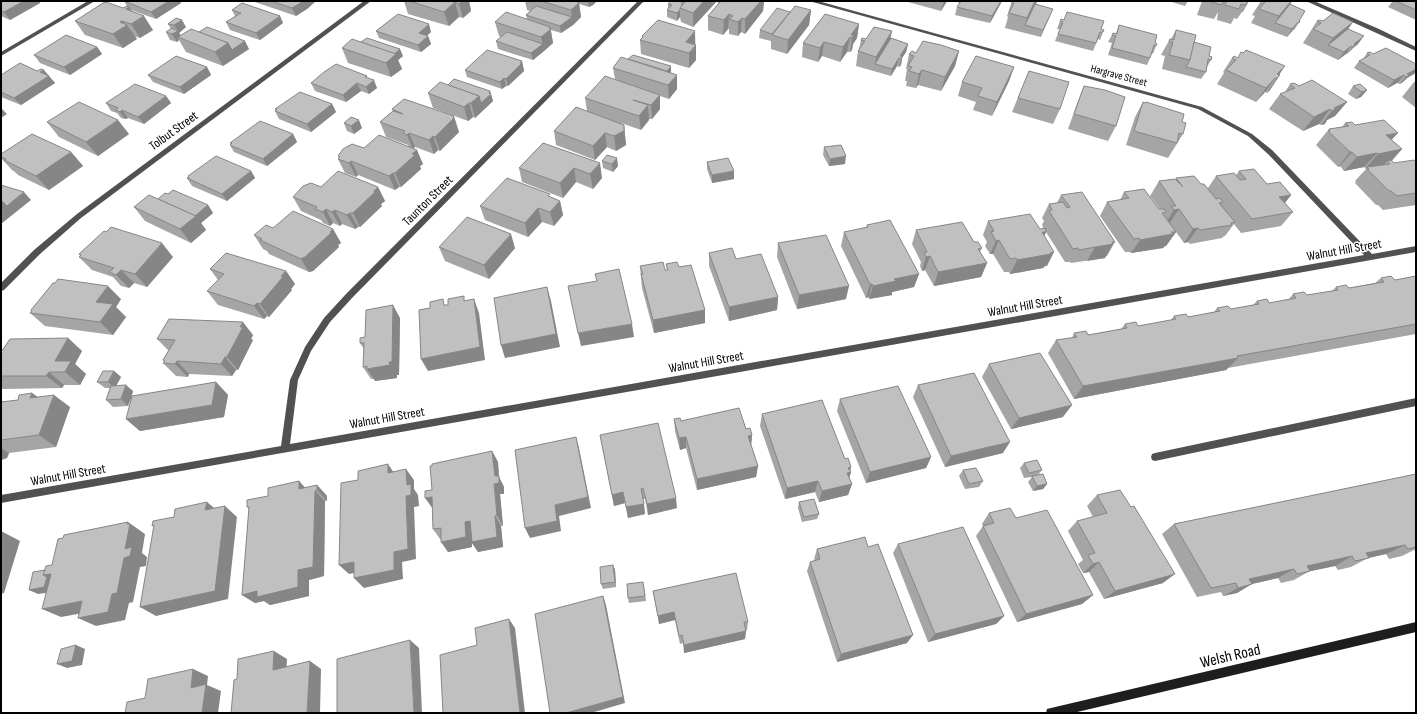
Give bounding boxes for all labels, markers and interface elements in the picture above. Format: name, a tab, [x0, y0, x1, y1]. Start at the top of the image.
street label: Hargrave Street	[1089, 62, 1149, 89]
street label: Tolbut Street	[146, 108, 201, 154]
street label: Taunton Street	[399, 172, 456, 229]
street label: Walnut Hill Street	[1305, 236, 1383, 264]
street label: Walnut Hill Street	[986, 292, 1064, 320]
street label: Walnut Hill Street	[667, 348, 745, 376]
street label: Walnut Hill Street	[348, 404, 426, 432]
street label: Walnut Hill Street	[29, 461, 107, 489]
street label: Welsh Road	[1198, 640, 1262, 673]

